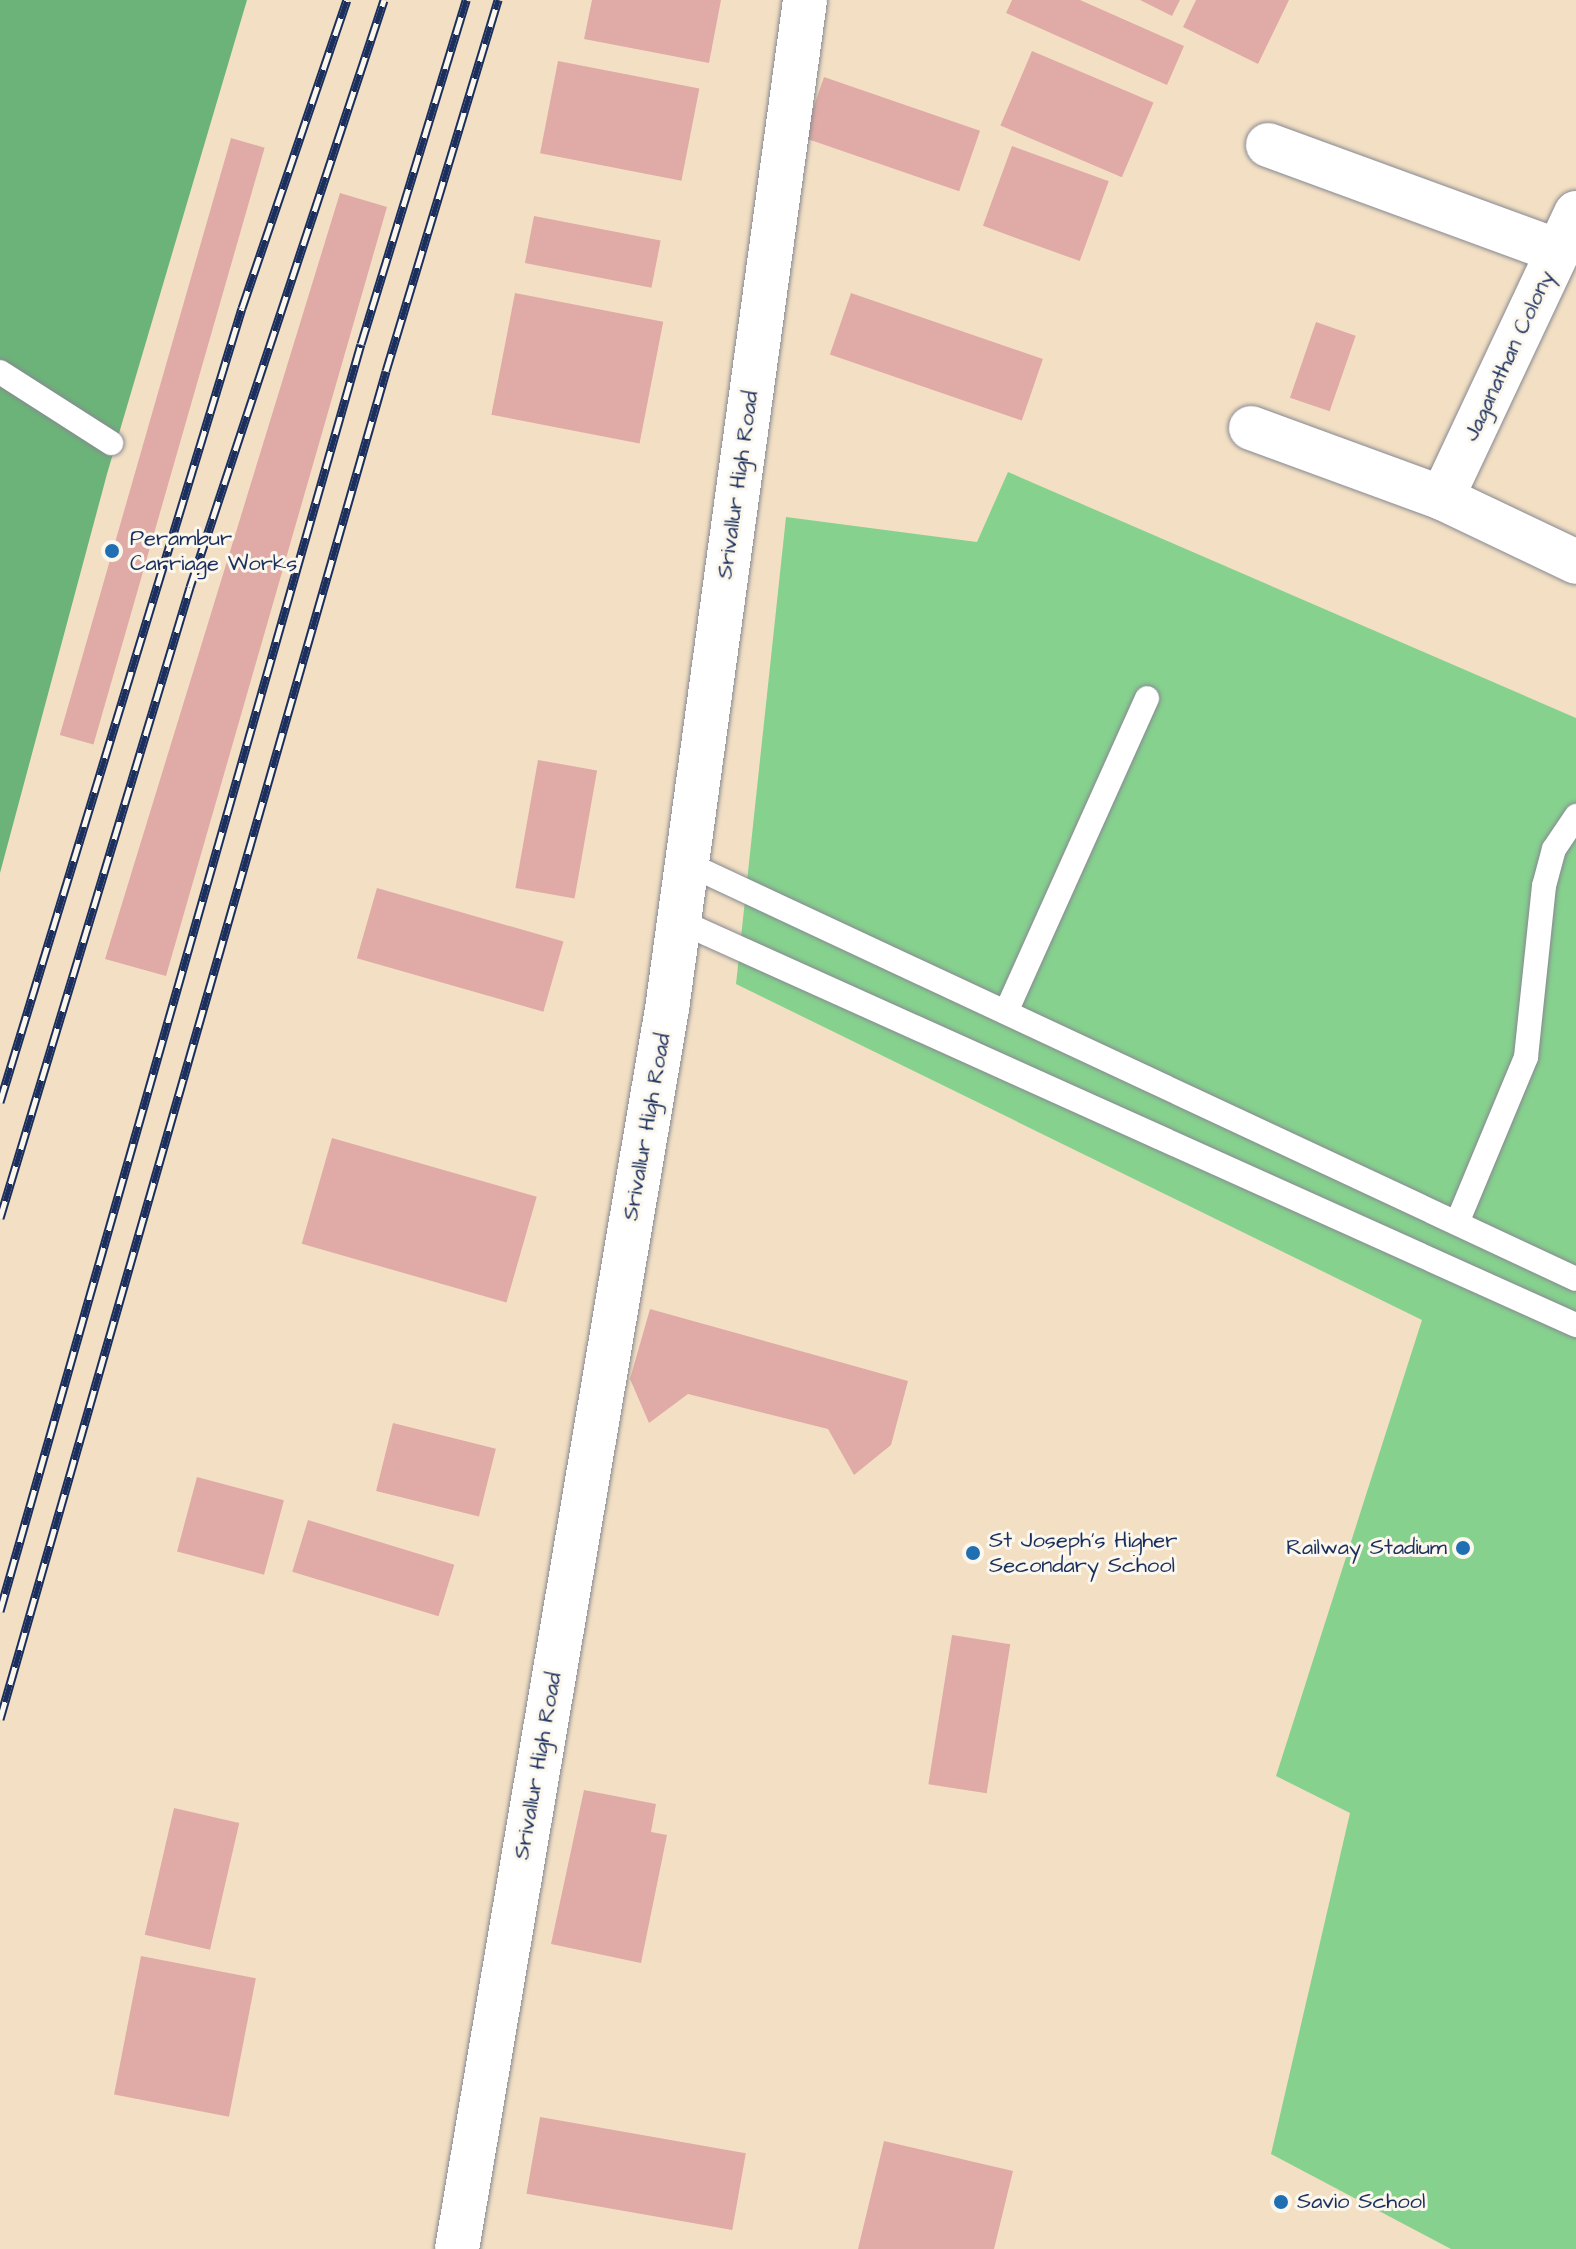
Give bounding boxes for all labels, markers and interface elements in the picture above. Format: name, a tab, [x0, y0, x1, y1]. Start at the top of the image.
street label: Jaganathan Colony	[1458, 266, 1560, 446]
street label: Srivallur High Road	[712, 389, 764, 581]
place label: Perambur Carriage Works	[130, 525, 297, 576]
marker: Perambur Carriage Works	[101, 540, 123, 562]
street label: Srivallur High Road	[618, 1031, 676, 1223]
place label: St Joseph's Higher Secondary School	[989, 1527, 1177, 1578]
place label: Railway Stadium	[1286, 1535, 1447, 1561]
marker: Railway Stadium	[1454, 1539, 1472, 1557]
marker: St Joseph's Higher Secondary School	[964, 1544, 982, 1562]
street label: Srivallur High Road	[509, 1670, 567, 1862]
place label: Savio School	[1297, 2189, 1425, 2215]
marker: Savio School	[1272, 2193, 1290, 2211]

